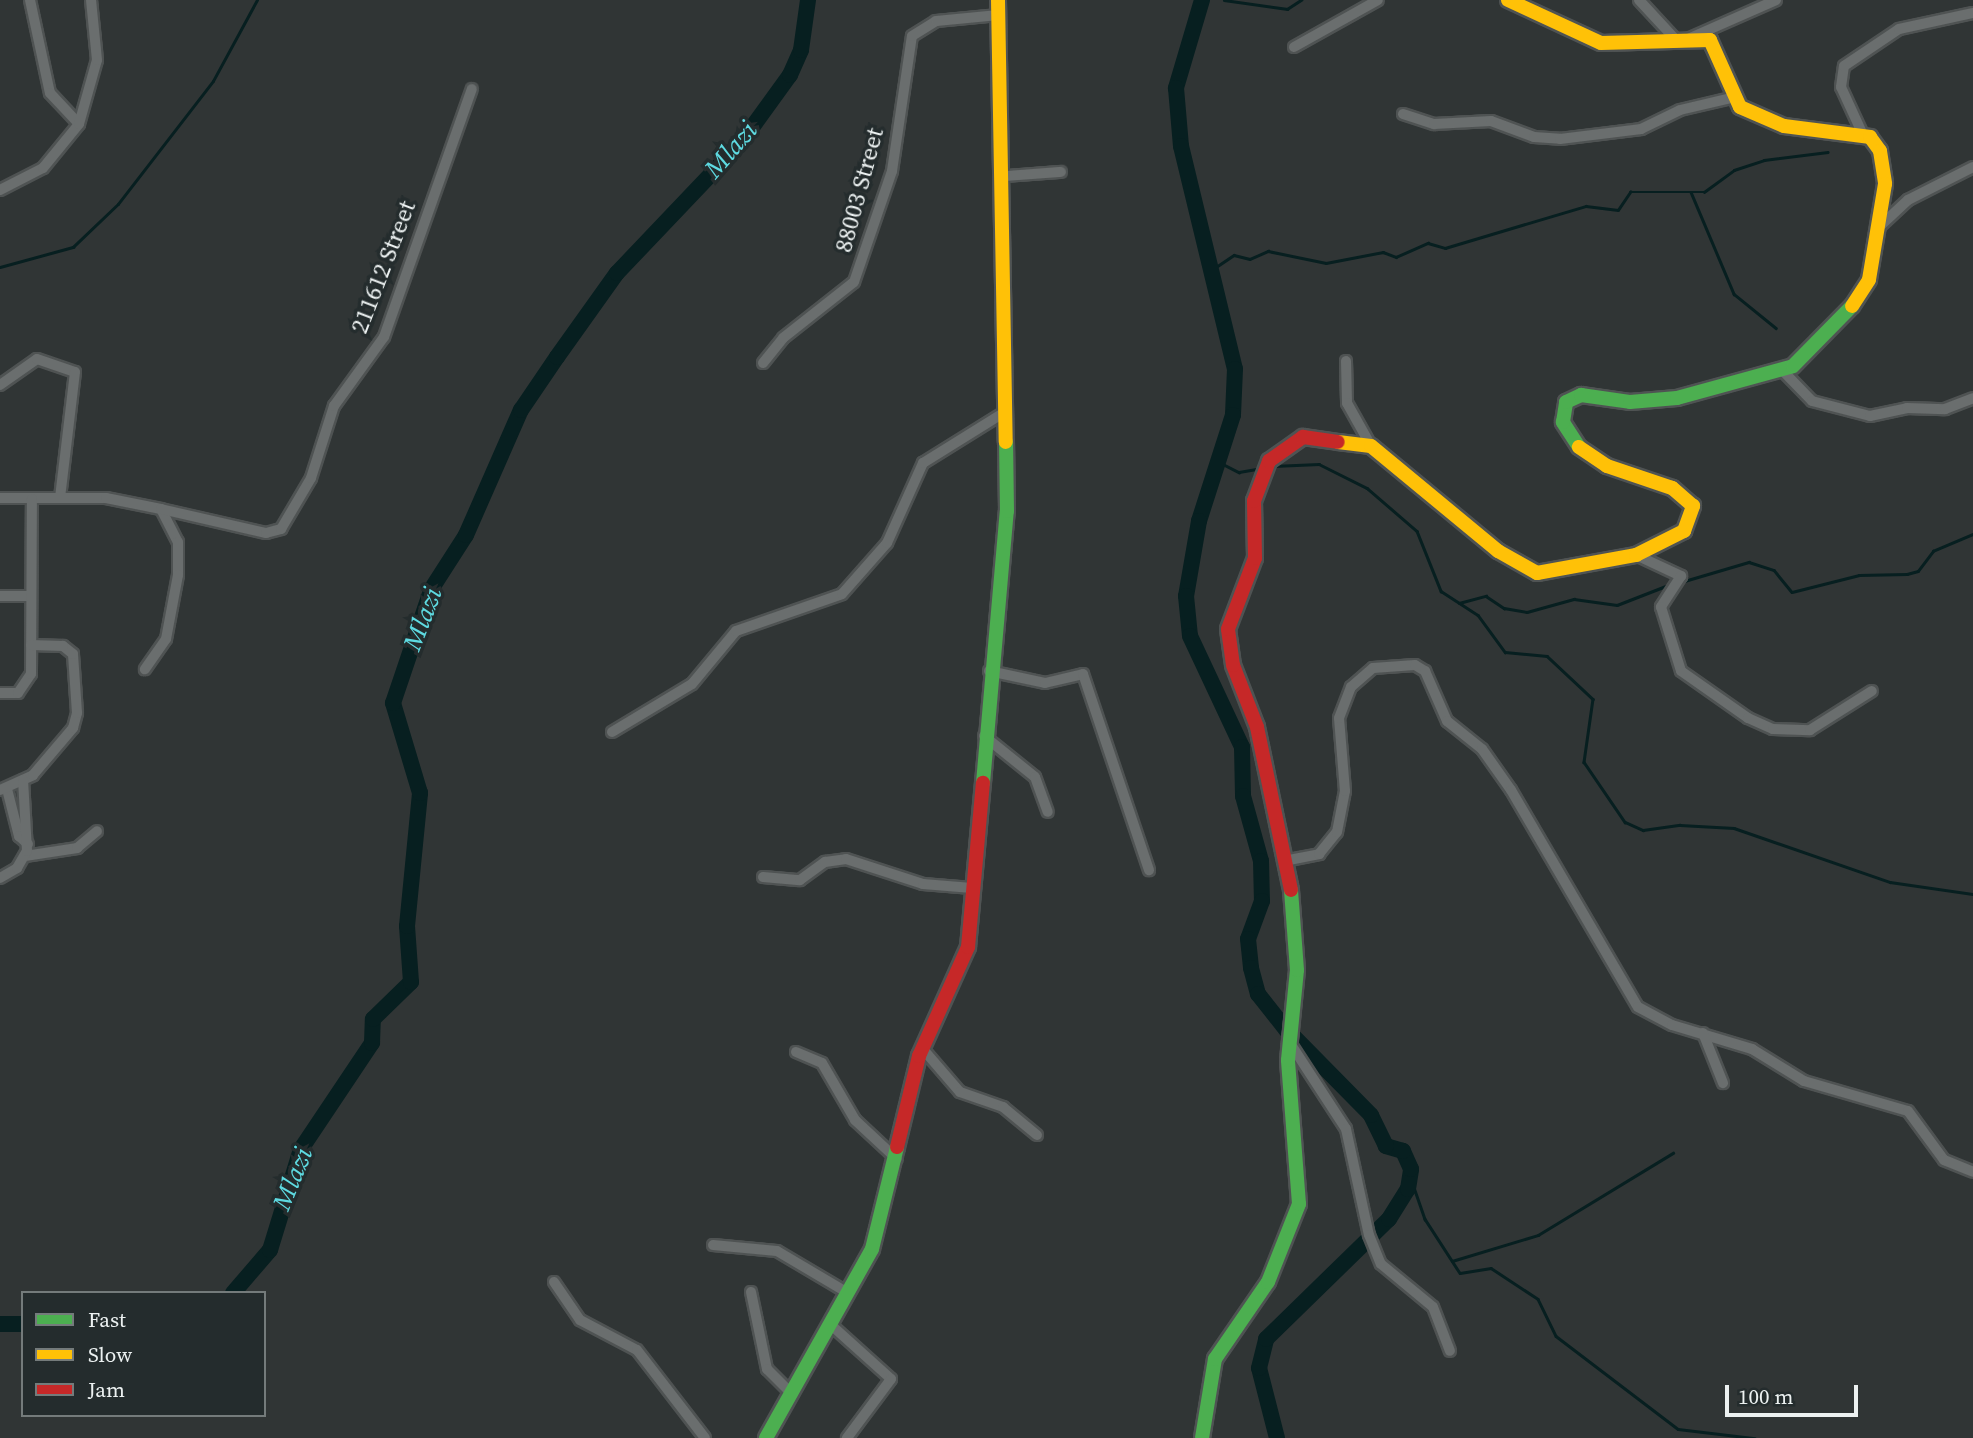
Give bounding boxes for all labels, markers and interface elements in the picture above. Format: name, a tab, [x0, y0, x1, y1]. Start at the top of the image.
water label: Mlazi	[698, 115, 764, 185]
street label: 88003 Street	[829, 125, 889, 255]
street label: 211612 Street	[345, 197, 421, 337]
water label: Mlazi	[397, 583, 449, 655]
water label: Mlazi	[266, 1143, 320, 1215]
legend	[21, 1291, 266, 1417]
text: Fast	[88, 1305, 126, 1334]
text: Slow	[88, 1340, 132, 1369]
scale bar	[1728, 1372, 1861, 1416]
text: Jam	[88, 1375, 125, 1404]
text: 100 m	[1738, 1382, 1793, 1411]

